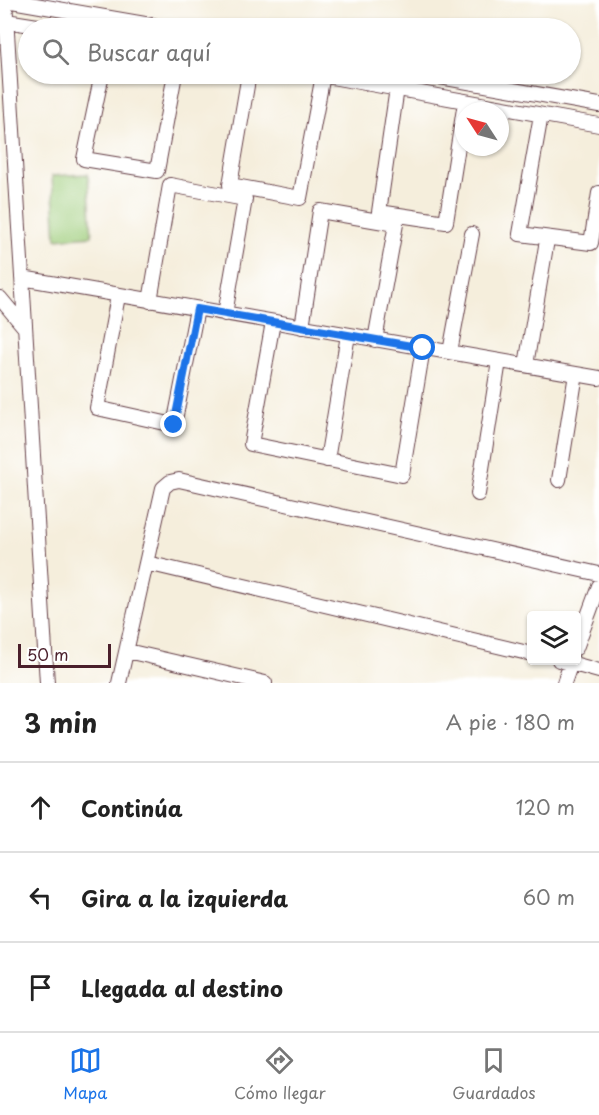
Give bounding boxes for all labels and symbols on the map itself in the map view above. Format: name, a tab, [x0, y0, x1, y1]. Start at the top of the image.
north arrow	[455, 102, 509, 156]
route start	[409, 334, 435, 360]
route end	[160, 411, 186, 437]
scale bar	[18, 641, 111, 668]

